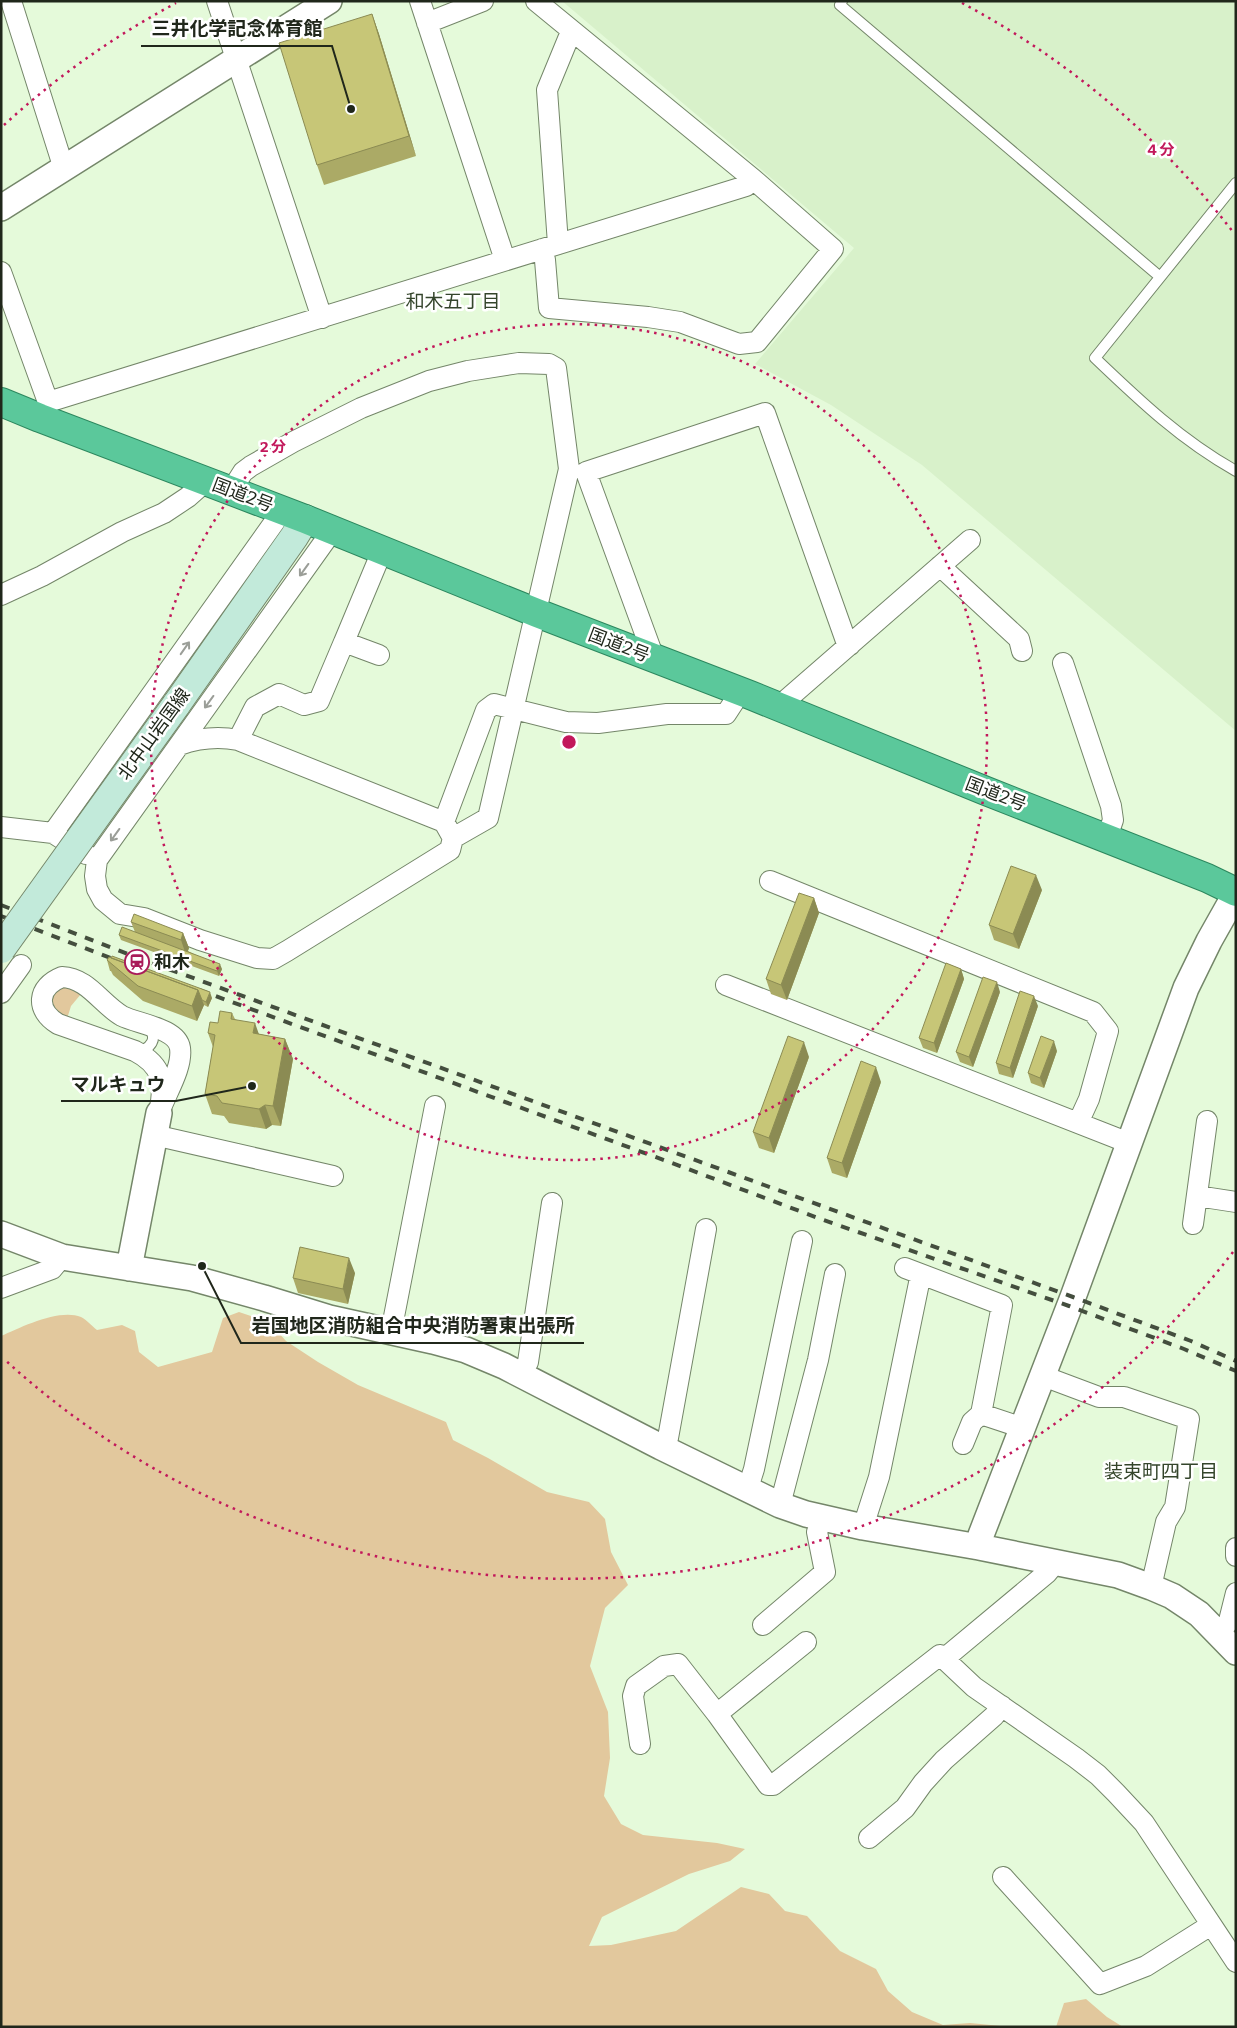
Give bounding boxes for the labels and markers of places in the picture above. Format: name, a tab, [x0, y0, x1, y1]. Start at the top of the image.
callout: 三井化学記念体育館	[141, 12, 332, 46]
centre of rings	[560, 733, 578, 751]
station icon: 和木	[124, 949, 150, 975]
place label: 和木	[154, 951, 190, 973]
callout: マルキュウ	[61, 1067, 176, 1101]
callout: 岩国地区消防組合中央消防署東出張所	[241, 1309, 584, 1343]

